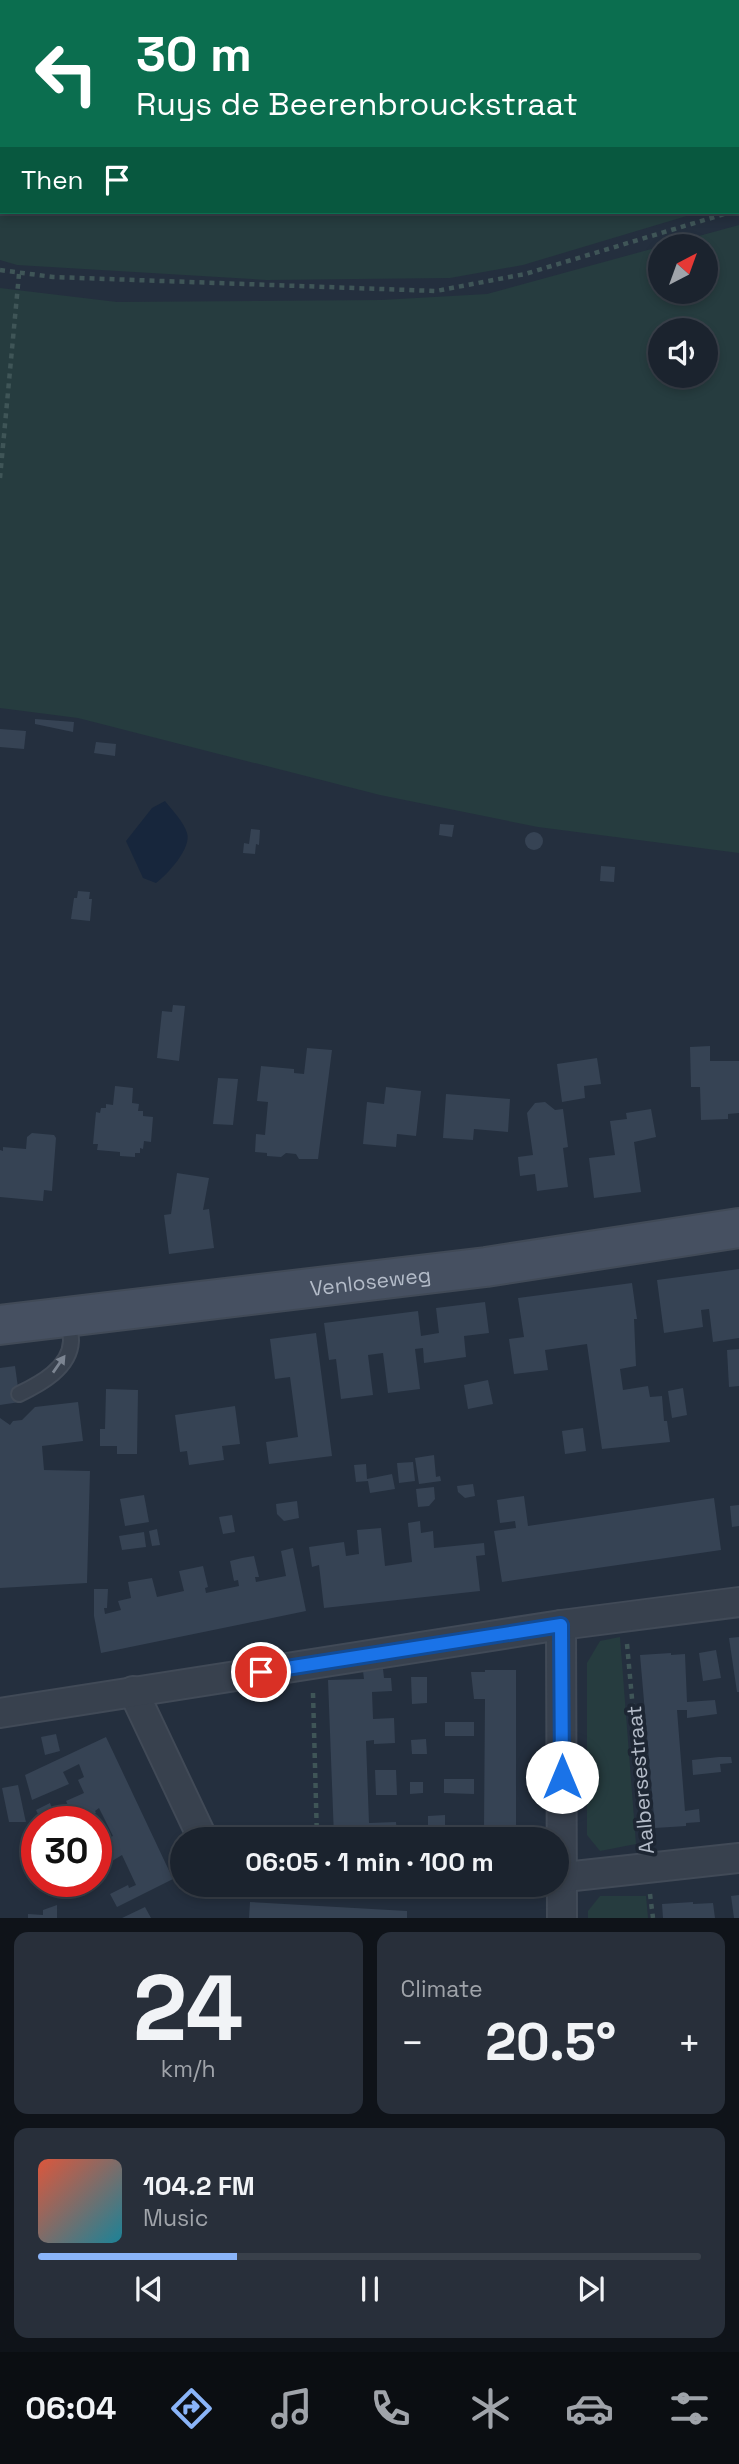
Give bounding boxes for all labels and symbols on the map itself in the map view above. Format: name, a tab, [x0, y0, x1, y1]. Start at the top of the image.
north arrow	[648, 234, 718, 304]
street label: Venloseweg	[308, 1260, 432, 1301]
one-way arrow	[52, 1355, 66, 1373]
pin	[231, 1642, 291, 1702]
street label: Aalbersestraat	[620, 1705, 660, 1855]
position arrow	[525, 1740, 599, 1814]
speed limit sign: 30	[21, 1806, 112, 1897]

